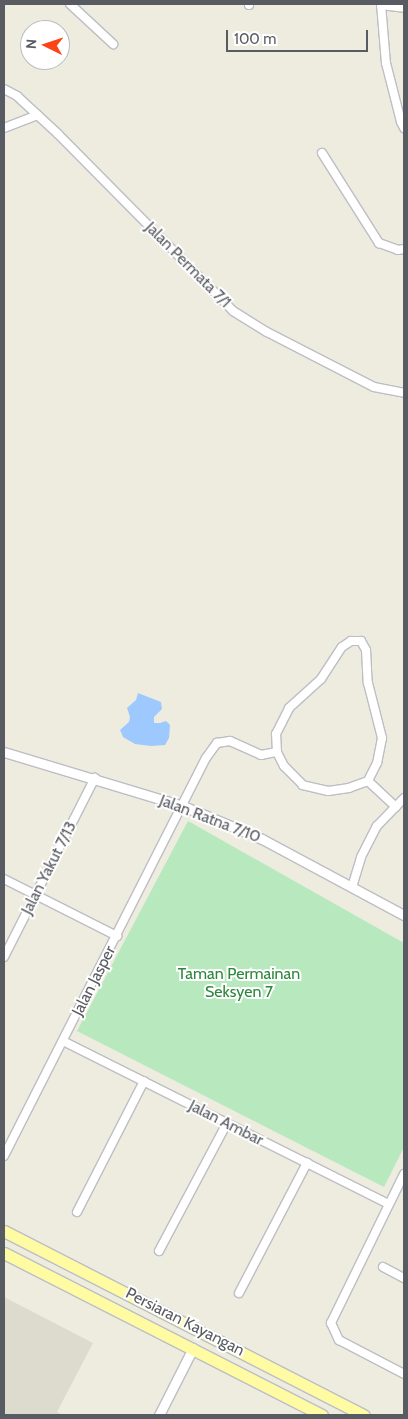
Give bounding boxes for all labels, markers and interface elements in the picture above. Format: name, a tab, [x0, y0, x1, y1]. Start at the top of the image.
north arrow	[20, 20, 70, 70]
scale bar	[228, 20, 370, 52]
text: 100 m	[234, 30, 276, 48]
text: N	[22, 38, 40, 50]
street label: Jalan Permata 7/1	[141, 218, 235, 312]
street label: Jalan Ratna 7/10	[157, 791, 263, 847]
street label: Jalan Yakut 7/13	[17, 818, 81, 918]
street label: Jalan Jasper	[68, 943, 120, 1019]
park label: Taman Permainan Seksyen 7	[178, 964, 300, 1002]
street label: Jalan Ambar	[186, 1096, 266, 1150]
street label: Persiaran Kayangan	[122, 1284, 248, 1360]

